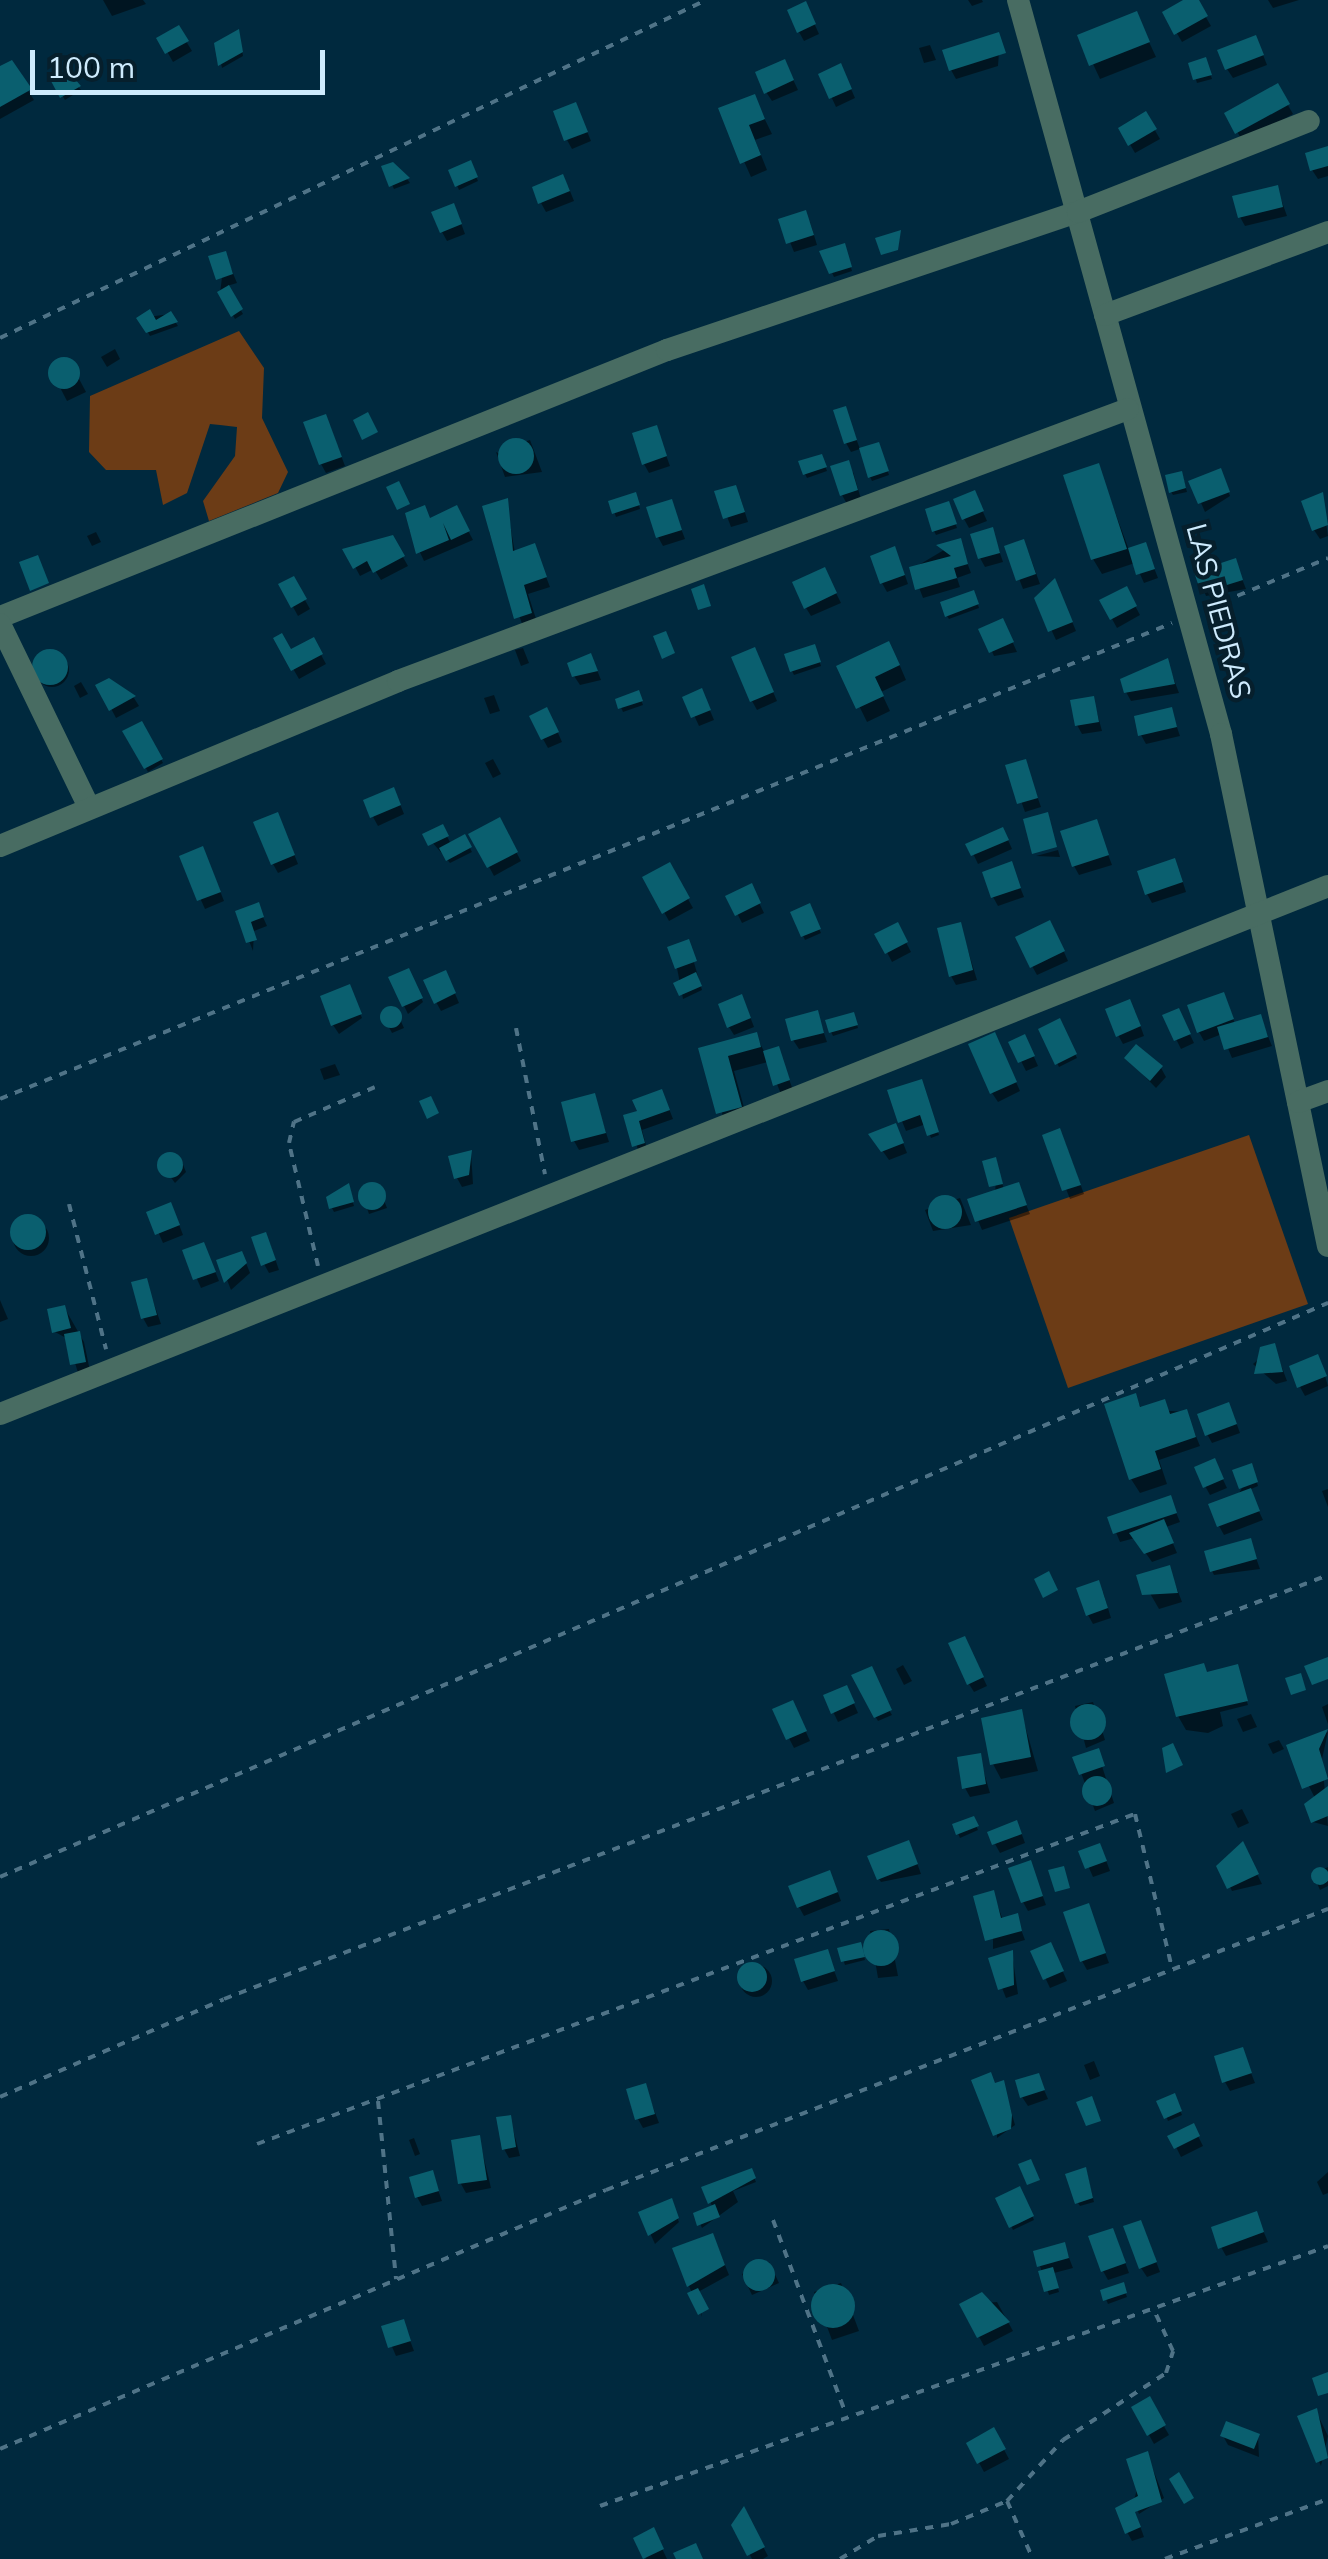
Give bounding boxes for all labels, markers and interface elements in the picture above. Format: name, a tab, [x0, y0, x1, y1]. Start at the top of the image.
scale bar	[35, 30, 330, 92]
text: 100 m	[47, 48, 135, 86]
street label: LAS PIEDRAS	[1180, 520, 1258, 702]

